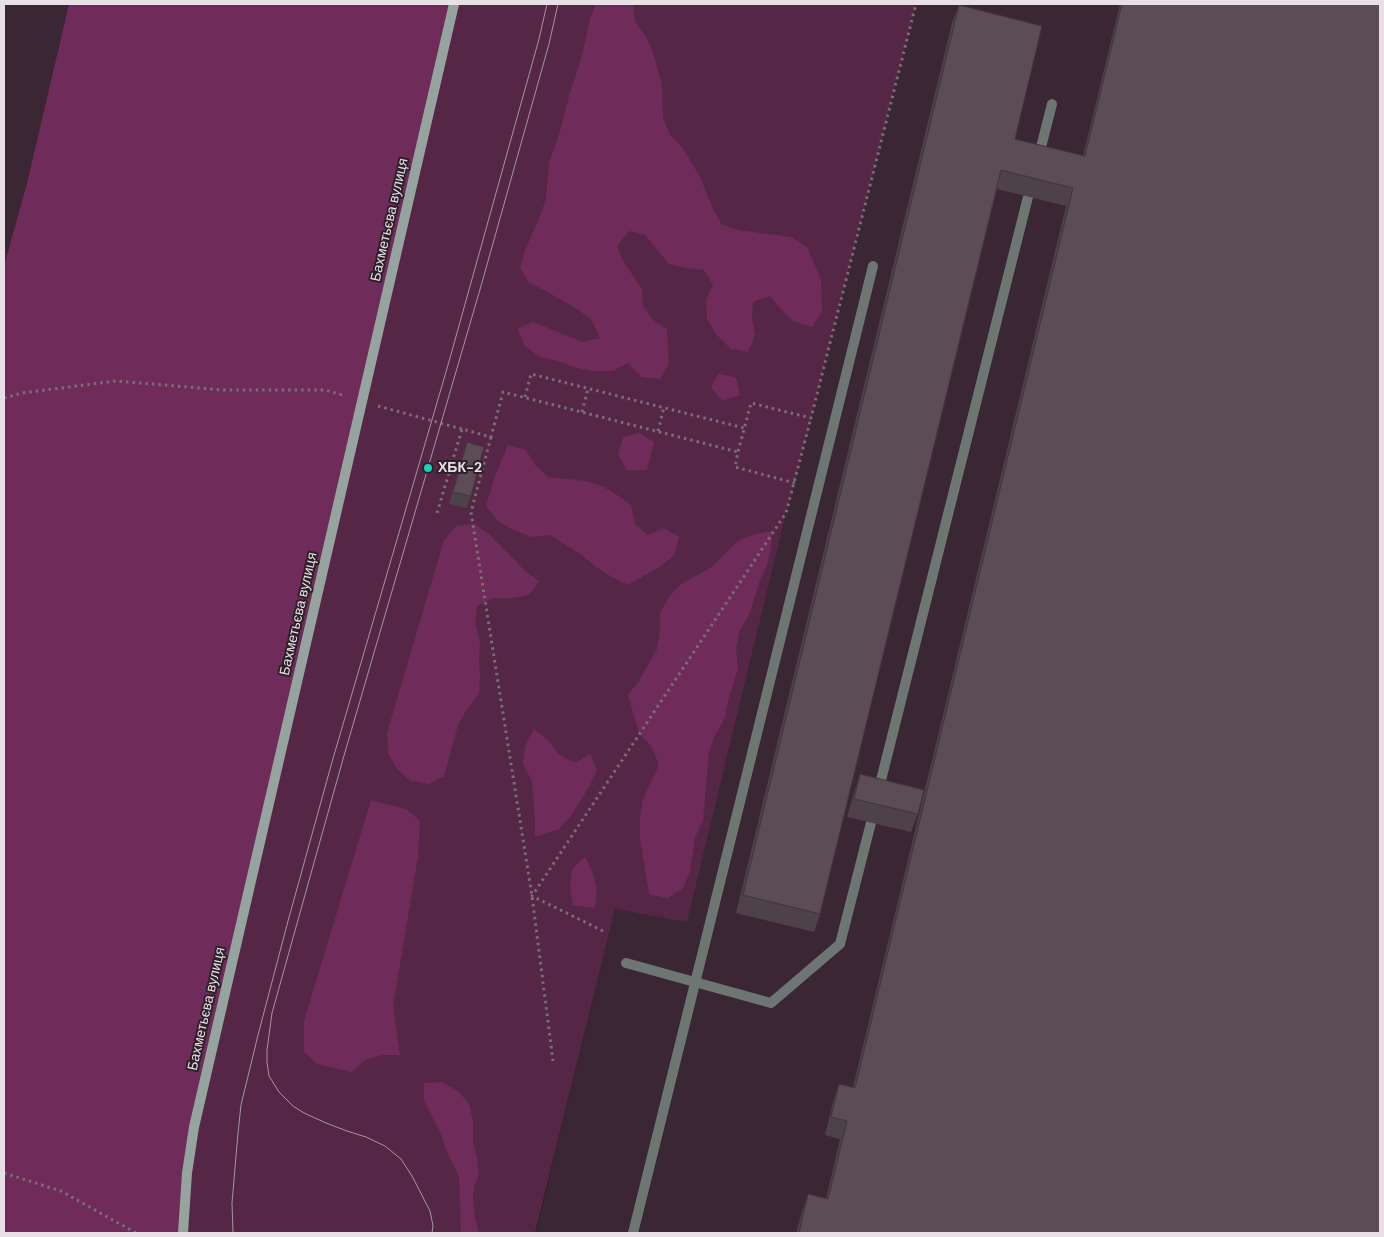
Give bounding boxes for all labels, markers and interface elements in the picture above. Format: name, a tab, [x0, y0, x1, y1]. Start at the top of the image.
street label: Бахметьєва вулиця	[368, 157, 412, 283]
place label: ХБК-2	[438, 460, 482, 476]
marker: ХБК-2	[422, 462, 434, 474]
street label: Бахметьєва вулиця	[277, 551, 321, 677]
street label: Бахметьєва вулиця	[185, 946, 229, 1072]

